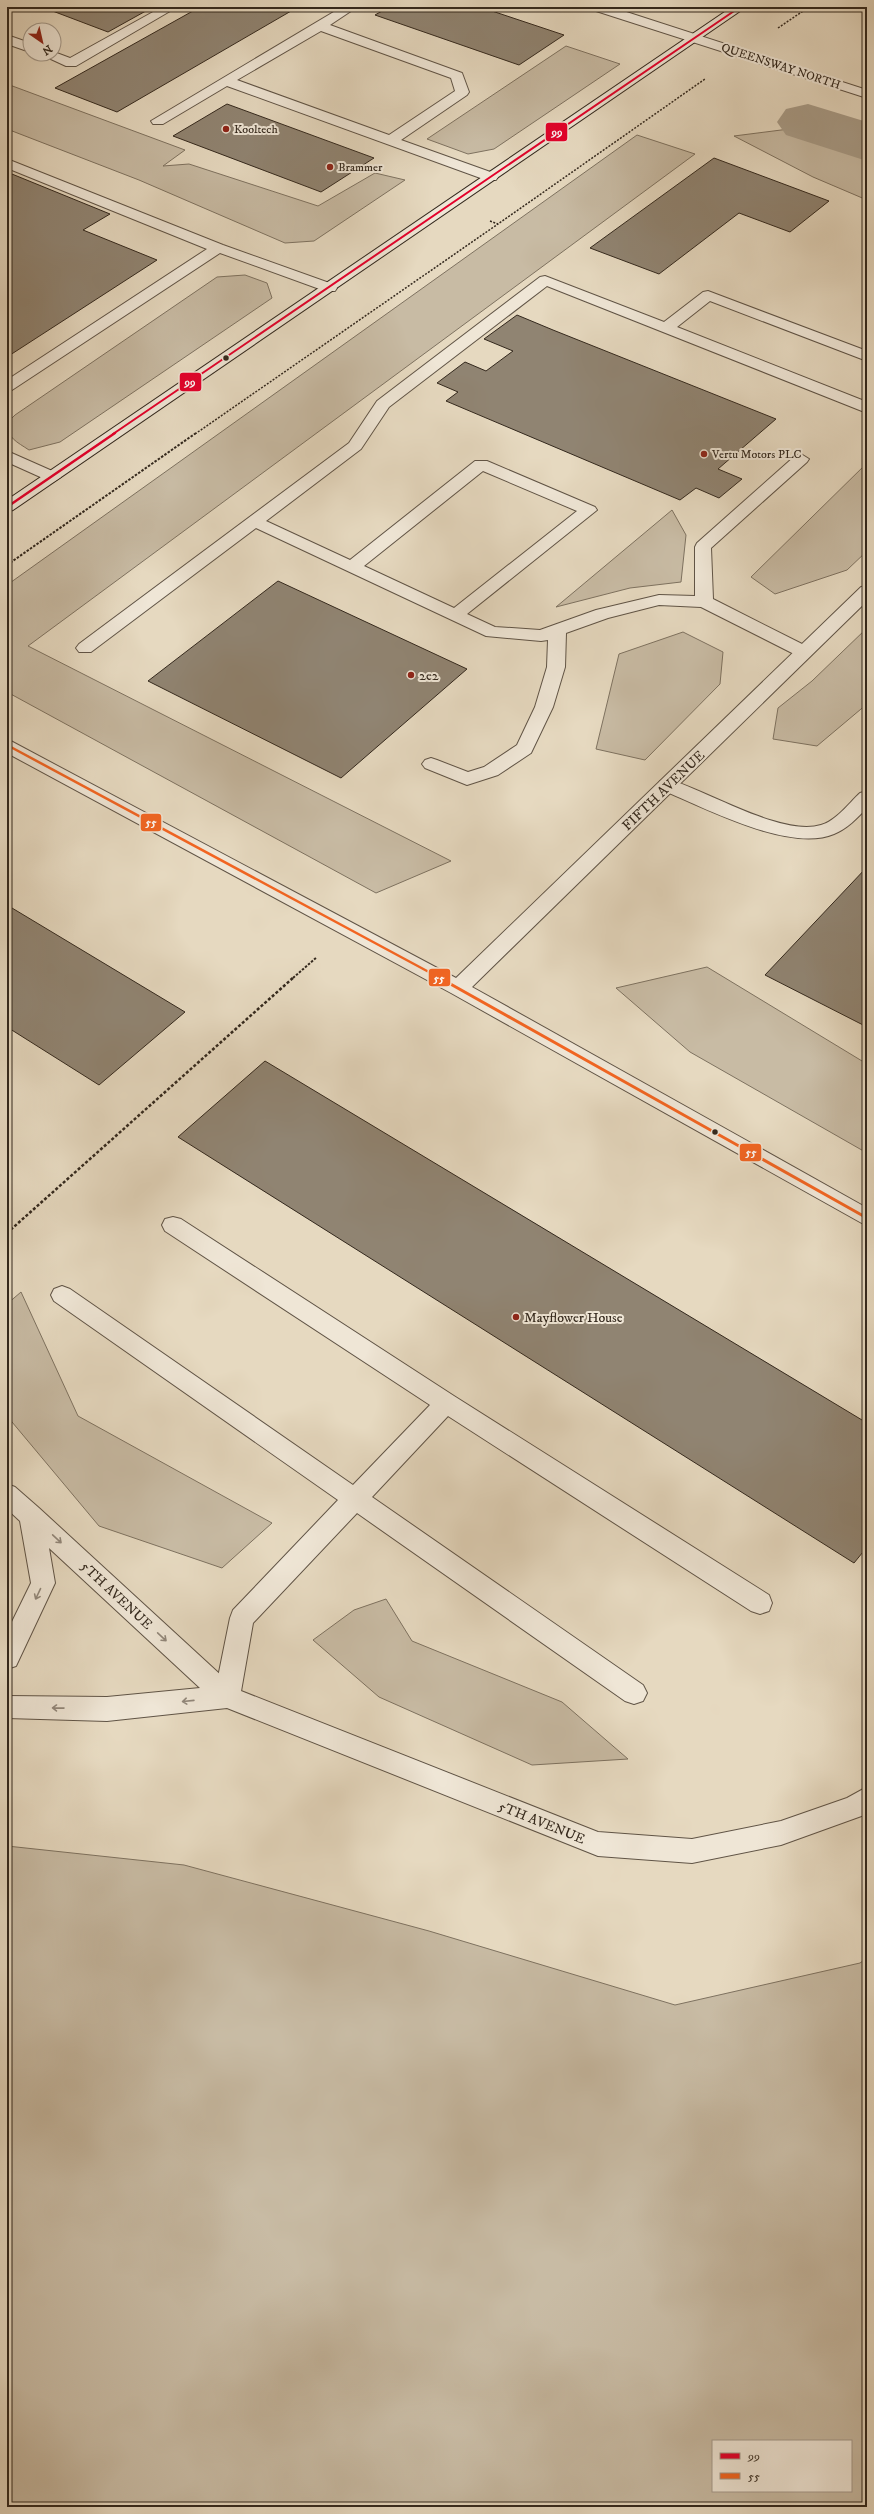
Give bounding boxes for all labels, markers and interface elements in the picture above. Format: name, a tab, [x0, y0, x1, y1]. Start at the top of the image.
north arrow	[22, 22, 62, 62]
street label: QUEENSWAY NORTH	[719, 40, 842, 93]
text: N	[39, 41, 55, 58]
place label: Kooltech	[234, 122, 278, 137]
line badge: 99	[545, 122, 568, 142]
marker: Kooltech	[221, 124, 231, 134]
text: 99	[551, 126, 563, 140]
place label: Brammer	[338, 160, 383, 175]
marker: Brammer	[325, 162, 335, 172]
unlabelled marker	[221, 353, 231, 363]
line badge: 99	[179, 372, 202, 392]
text: 99	[184, 376, 196, 390]
place label: Vertu Motors PLC	[711, 447, 802, 462]
marker: Vertu Motors PLC	[699, 449, 709, 459]
place label: 2e2	[419, 667, 439, 685]
marker: 2e2	[406, 670, 416, 680]
street label: FIFTH AVENUE	[619, 747, 709, 835]
line badge: 55	[140, 813, 162, 832]
text: 55	[145, 816, 157, 830]
line badge: 55	[428, 968, 451, 987]
text: 55	[433, 972, 445, 986]
unlabelled marker	[710, 1127, 720, 1137]
line badge: 55	[739, 1143, 762, 1162]
text: 55	[745, 1146, 757, 1160]
place label: Mayflower House	[524, 1309, 623, 1327]
marker: Mayflower House	[511, 1312, 521, 1322]
one-way arrow	[52, 1534, 62, 1543]
street label: 5TH AVENUE	[77, 1558, 156, 1634]
one-way arrow	[34, 1587, 41, 1599]
one-way arrow	[157, 1632, 167, 1642]
one-way arrow	[182, 1697, 195, 1705]
one-way arrow	[52, 1704, 65, 1712]
street label: 5TH AVENUE	[496, 1797, 588, 1849]
legend	[712, 2440, 852, 2492]
text: 99	[747, 2449, 760, 2464]
text: 55	[748, 2469, 760, 2484]

